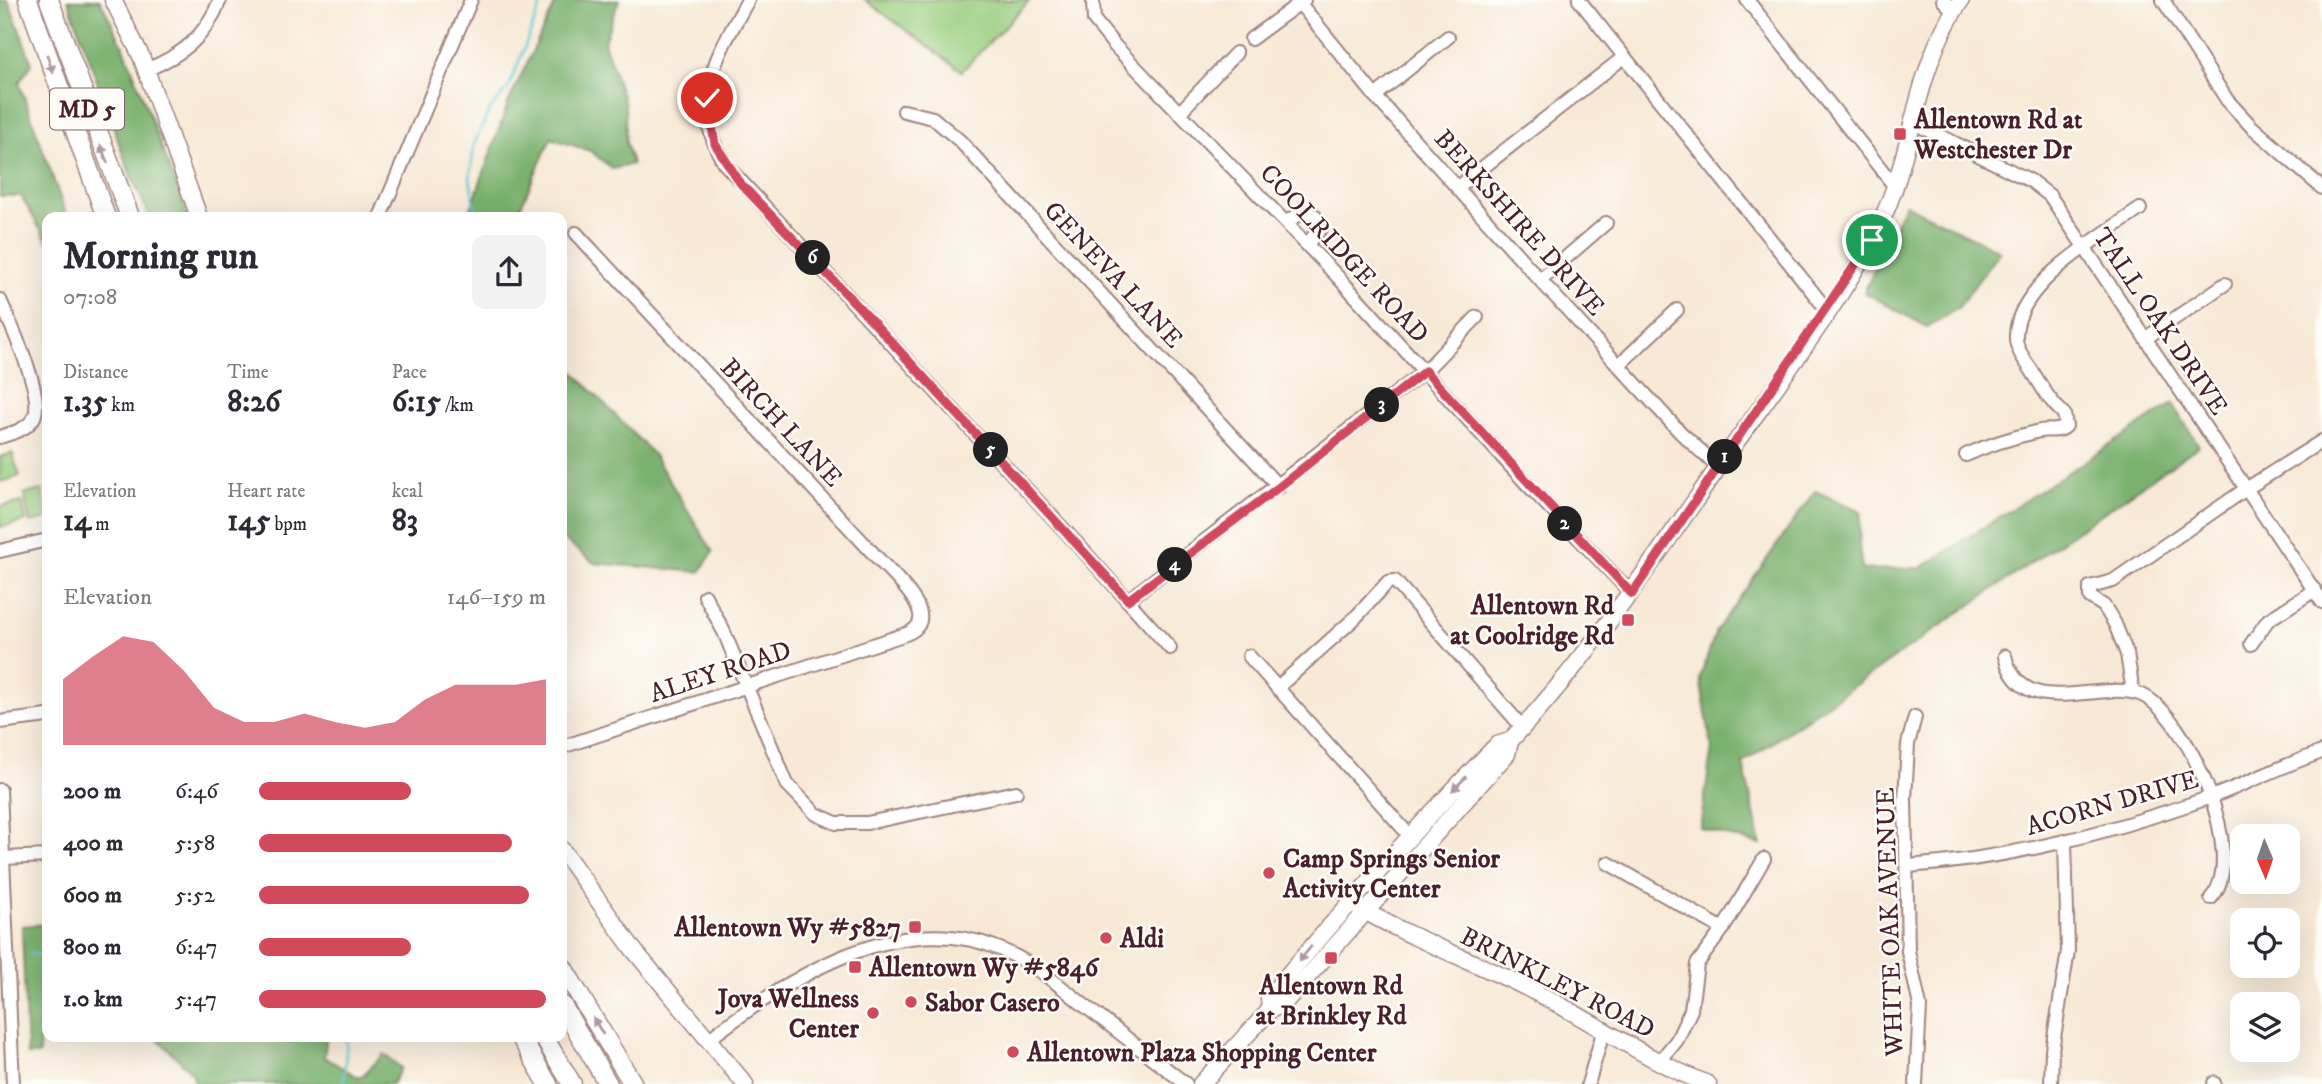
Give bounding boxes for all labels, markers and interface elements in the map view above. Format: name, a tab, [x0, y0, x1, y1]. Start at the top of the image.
one-way arrow	[45, 54, 56, 75]
pin	[677, 68, 737, 128]
icon: check	[688, 79, 726, 117]
road number: MD 5	[50, 88, 124, 130]
place label: Allentown Rd at Westchester Dr	[1913, 104, 2083, 167]
street label: BERKSHIRE DRIVE	[1426, 123, 1611, 323]
marker: Allentown Rd at Westchester Dr	[1892, 126, 1908, 142]
one-way arrow	[99, 143, 110, 164]
street label: COOLRIDGE ROAD	[1252, 157, 1436, 351]
street label: GENEVA LANE	[1036, 195, 1190, 356]
pin	[1842, 210, 1902, 270]
icon: arrive	[1853, 221, 1891, 259]
street label: TALL OAK DRIVE	[2085, 222, 2235, 422]
text: Morning run	[63, 233, 258, 281]
button: share	[472, 235, 546, 309]
pin: 6	[796, 240, 830, 276]
text: 6	[808, 246, 817, 269]
text: 07:08	[63, 283, 117, 312]
street label: BIRCH LANE	[713, 352, 849, 494]
text: Distance	[63, 361, 128, 384]
text: Time	[227, 361, 269, 384]
text: Pace	[392, 361, 427, 384]
text: 1.35	[63, 384, 107, 421]
text: 8:26	[227, 384, 281, 421]
text: 6:15	[392, 384, 441, 421]
pin: 3	[1364, 388, 1400, 422]
text: 3	[1378, 393, 1385, 416]
text: km	[107, 394, 135, 417]
text: /km	[441, 394, 474, 417]
pin: 5	[974, 433, 1009, 468]
text: 5	[986, 438, 995, 461]
pin: 1	[1708, 440, 1742, 475]
text: 1	[1721, 445, 1728, 468]
text: Elevation	[63, 480, 137, 503]
text: Heart rate	[227, 480, 305, 503]
text: kcal	[392, 480, 423, 503]
text: 14	[63, 503, 91, 540]
text: 145	[227, 503, 270, 540]
text: 83	[392, 503, 418, 540]
pin: 2	[1548, 506, 1582, 542]
text: 2	[1560, 512, 1569, 535]
text: m	[91, 513, 110, 536]
text: bpm	[270, 513, 307, 536]
pin: 4	[1158, 548, 1192, 582]
text: 4	[1169, 553, 1180, 576]
text: Elevation	[63, 583, 152, 612]
text: 146–159 m	[447, 583, 546, 612]
place label: Allentown Rd at Coolridge Rd	[1450, 590, 1615, 653]
marker: Allentown Rd at Coolridge Rd	[1620, 612, 1636, 628]
street label: ALEY ROAD	[646, 634, 795, 711]
street label: ACORN DRIVE	[2022, 763, 2203, 844]
one-way arrow	[1451, 775, 1467, 792]
text: 200 m	[63, 777, 121, 806]
text: 6:46	[175, 777, 218, 806]
street label: WHITE OAK AVENUE	[1869, 787, 1912, 1058]
north arrow	[2230, 824, 2300, 894]
map controls	[2230, 824, 2300, 1062]
text: 400 m	[63, 829, 123, 858]
text: 5:58	[175, 829, 215, 858]
place label: Camp Springs Senior Activity Center	[1282, 843, 1500, 906]
marker: Camp Springs Senior Activity Center	[1261, 865, 1277, 881]
text: 600 m	[63, 881, 122, 910]
text: 5:52	[175, 881, 215, 910]
button: locate	[2230, 908, 2300, 978]
place label: Allentown Wy #5827	[673, 912, 901, 945]
marker: Allentown Wy #5827	[907, 919, 923, 935]
street label: BRINKLEY ROAD	[1454, 920, 1660, 1047]
place label: Aldi	[1119, 923, 1164, 956]
marker: Aldi	[1098, 930, 1114, 946]
text: 800 m	[63, 933, 121, 962]
text: 6:47	[175, 933, 218, 962]
one-way arrow	[1298, 945, 1313, 963]
marker: Allentown Rd at Brinkley Rd	[1323, 950, 1339, 966]
place label: Allentown Wy #5846	[868, 952, 1100, 985]
marker: Allentown Wy #5846	[847, 959, 863, 975]
place label: Allentown Rd at Brinkley Rd	[1256, 970, 1407, 1033]
place label: Jova Wellness Center	[715, 983, 859, 1046]
text: 1.0 km	[63, 985, 123, 1014]
text: 5:47	[175, 985, 217, 1014]
place label: Sabor Casero	[925, 987, 1060, 1020]
button: layers	[2230, 992, 2300, 1062]
marker: Sabor Casero	[903, 994, 919, 1010]
marker: Jova Wellness Center	[865, 1005, 881, 1021]
one-way arrow	[592, 1016, 604, 1035]
place label: Allentown Plaza Shopping Center	[1026, 1037, 1377, 1070]
marker: Allentown Plaza Shopping Center	[1005, 1044, 1021, 1060]

